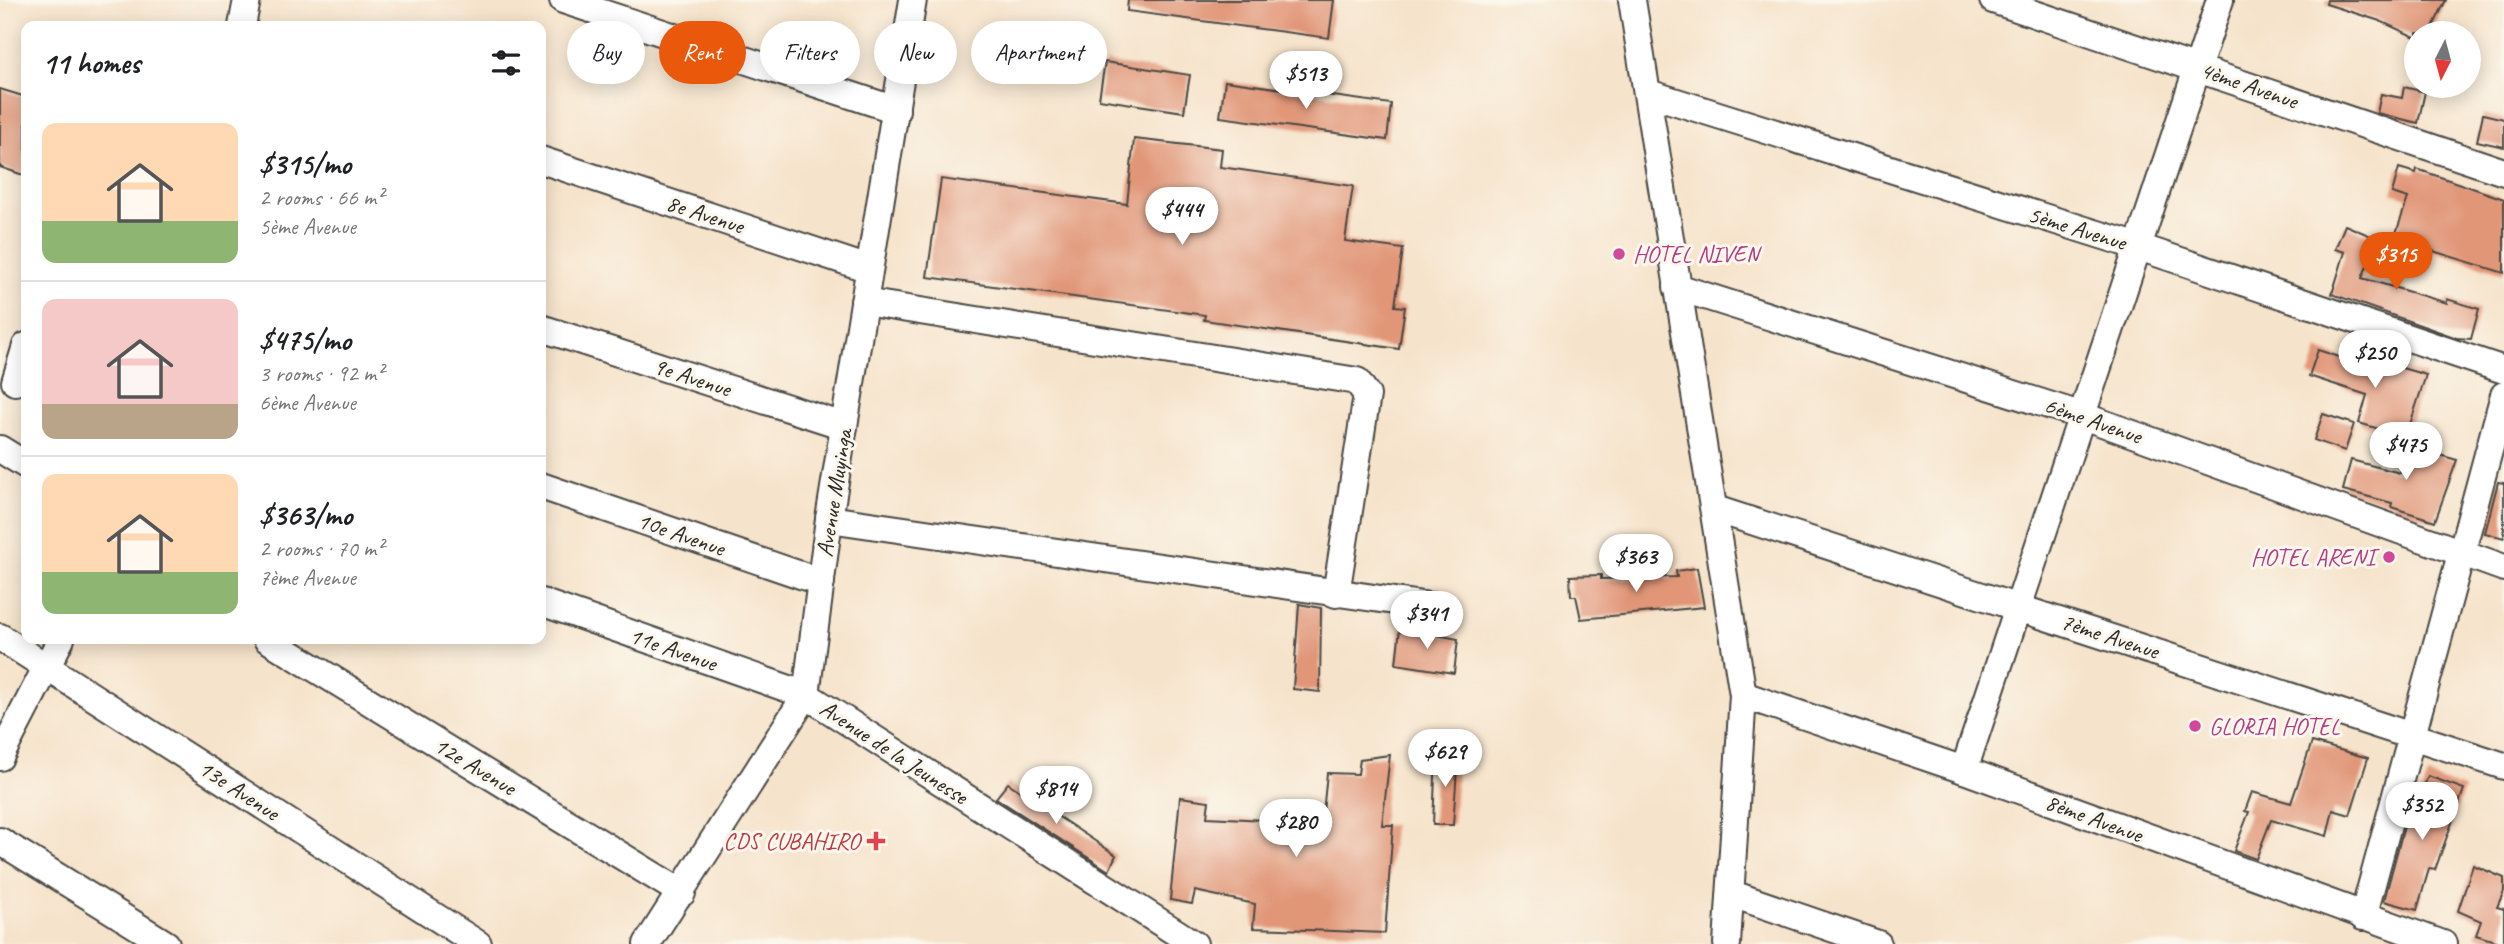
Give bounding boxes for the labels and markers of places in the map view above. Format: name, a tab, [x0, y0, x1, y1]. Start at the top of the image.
pin: $513	[1265, 52, 1347, 111]
pin: $444	[1141, 188, 1223, 247]
pin: $315	[2355, 232, 2437, 292]
place label: HOTEL NIVEN	[1633, 239, 1762, 269]
marker: HOTEL NIVEN	[1611, 246, 1627, 262]
pin: $250	[2334, 330, 2416, 390]
pin: $475	[2365, 422, 2447, 482]
pin: $363	[1595, 534, 1677, 594]
place label: HOTEL ARENI	[2251, 542, 2380, 572]
marker: HOTEL ARENI	[2381, 549, 2397, 565]
pin: $341	[1386, 592, 1468, 651]
place label: GLORIA HOTEL	[2209, 711, 2340, 741]
marker: GLORIA HOTEL	[2187, 718, 2203, 734]
pin: $629	[1404, 730, 1486, 789]
pin: $814	[1015, 766, 1097, 826]
pin: $352	[2381, 782, 2463, 842]
pin: $280	[1255, 800, 1337, 859]
place label: CDS CUBAHIRO	[723, 826, 863, 856]
marker: CDS CUBAHIRO	[866, 831, 886, 851]

